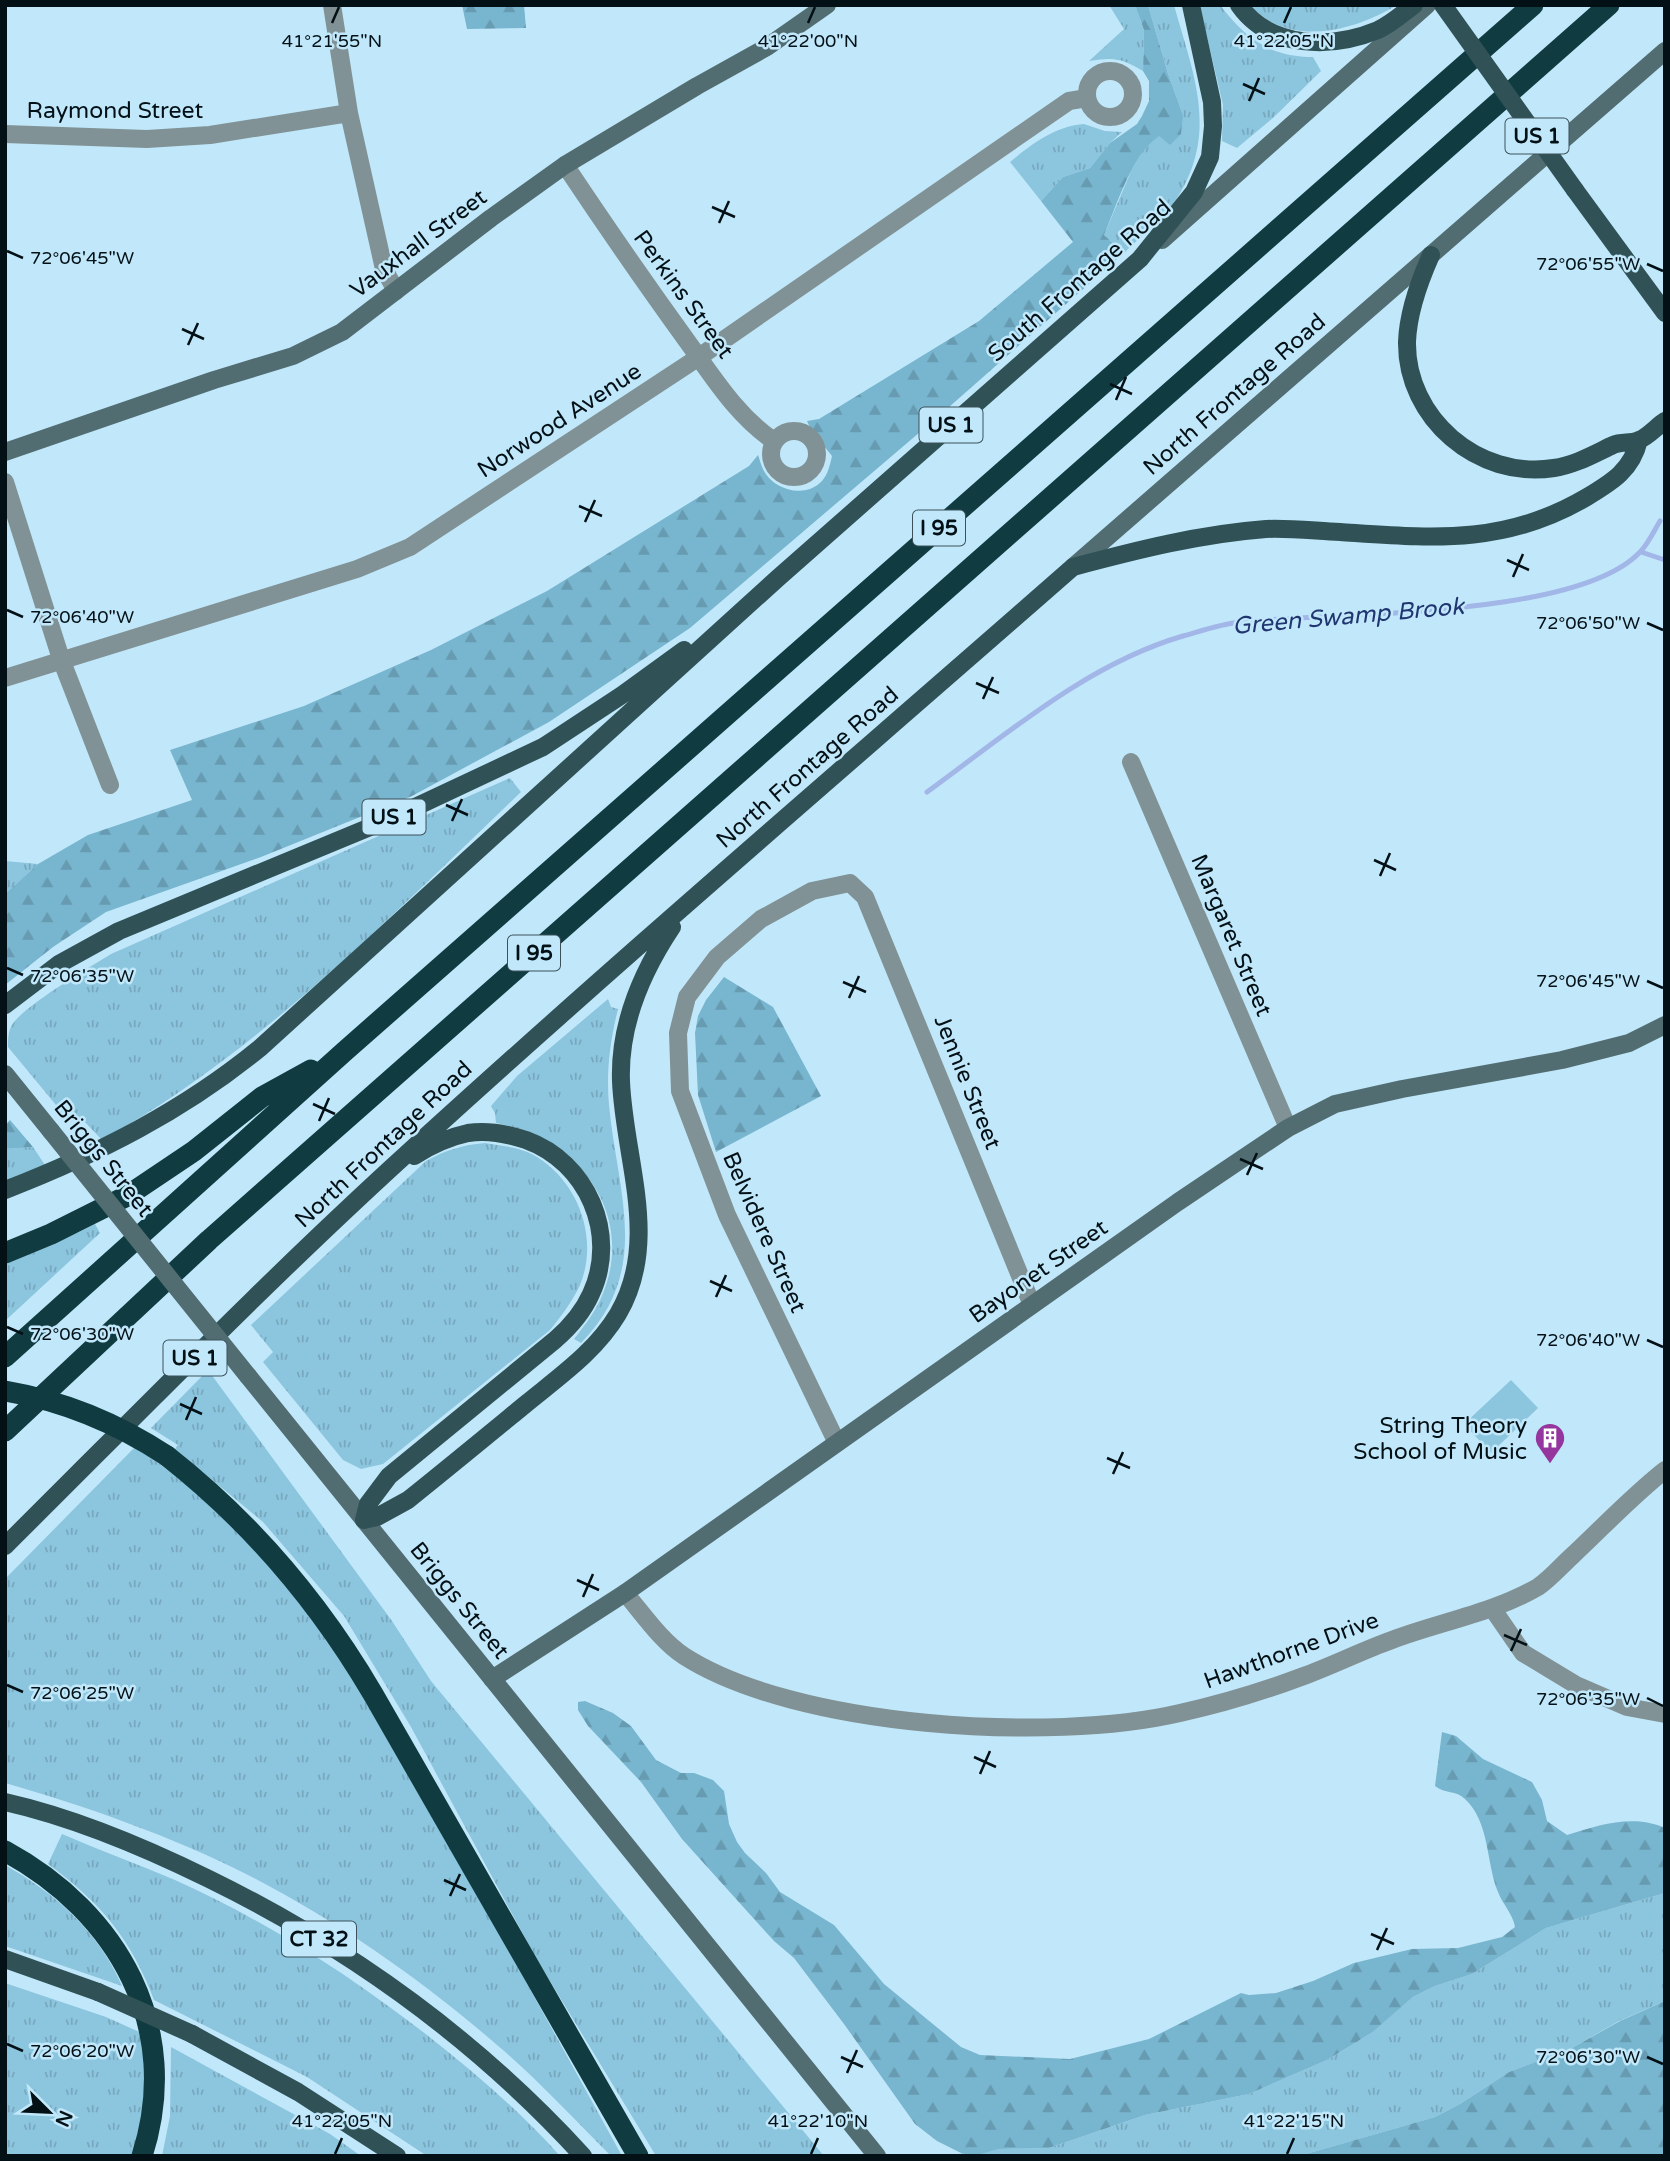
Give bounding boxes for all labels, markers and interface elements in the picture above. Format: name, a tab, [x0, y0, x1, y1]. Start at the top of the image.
text: 41°21'55"N	[282, 30, 382, 52]
text: 41°22'00"N	[758, 30, 858, 52]
text: 41°22'05"N	[1234, 30, 1334, 52]
street label: Raymond Street	[27, 97, 204, 125]
road number: US 1	[1506, 118, 1568, 154]
street label: Vauxhall Street	[345, 183, 493, 304]
street label: South Frontage Road	[982, 194, 1177, 368]
street label: Perkins Street	[627, 225, 739, 364]
text: 72°06'45"W	[30, 247, 134, 269]
text: 72°06'55"W	[1536, 253, 1640, 275]
street label: North Frontage Road	[1138, 308, 1331, 482]
street label: Norwood Avenue	[472, 357, 647, 484]
road number: US 1	[920, 408, 982, 442]
road number: I 95	[913, 510, 965, 546]
water label: Green Swamp Brook	[1231, 592, 1467, 641]
text: 72°06'40"W	[30, 606, 134, 628]
text: 72°06'50"W	[1536, 612, 1640, 634]
street label: North Frontage Road	[711, 681, 904, 855]
road number: US 1	[362, 800, 426, 834]
street label: Margaret Street	[1184, 850, 1278, 1021]
road number: I 95	[508, 936, 560, 970]
text: 72°06'35"W	[30, 965, 134, 987]
text: 72°06'45"W	[1536, 970, 1640, 992]
street label: Jennie Street	[927, 1011, 1007, 1154]
street label: North Frontage Road	[289, 1055, 478, 1234]
street label: Briggs Street	[48, 1095, 159, 1223]
street label: Belvidere Street	[716, 1148, 812, 1317]
street label: Bayonet Street	[964, 1214, 1113, 1330]
text: 72°06'30"W	[30, 1323, 134, 1345]
text: 72°06'40"W	[1536, 1329, 1640, 1351]
road number: US 1	[164, 1340, 227, 1376]
place label: String Theory School of Music	[1353, 1412, 1527, 1466]
building icon: String Theory School of Music	[1533, 1421, 1567, 1465]
street label: Briggs Street	[404, 1537, 515, 1665]
street label: Hawthorne Drive	[1200, 1606, 1383, 1696]
text: 72°06'25"W	[30, 1682, 134, 1704]
text: 72°06'35"W	[1536, 1688, 1640, 1710]
road number: CT 32	[282, 1922, 356, 1956]
text: 72°06'20"W	[30, 2040, 134, 2062]
text: 72°06'30"W	[1536, 2046, 1640, 2068]
north arrow	[14, 2077, 84, 2147]
text: N	[50, 2107, 77, 2130]
text: 41°22'05"N	[292, 2110, 392, 2132]
text: 41°22'10"N	[768, 2110, 868, 2132]
text: 41°22'15"N	[1244, 2110, 1344, 2132]

